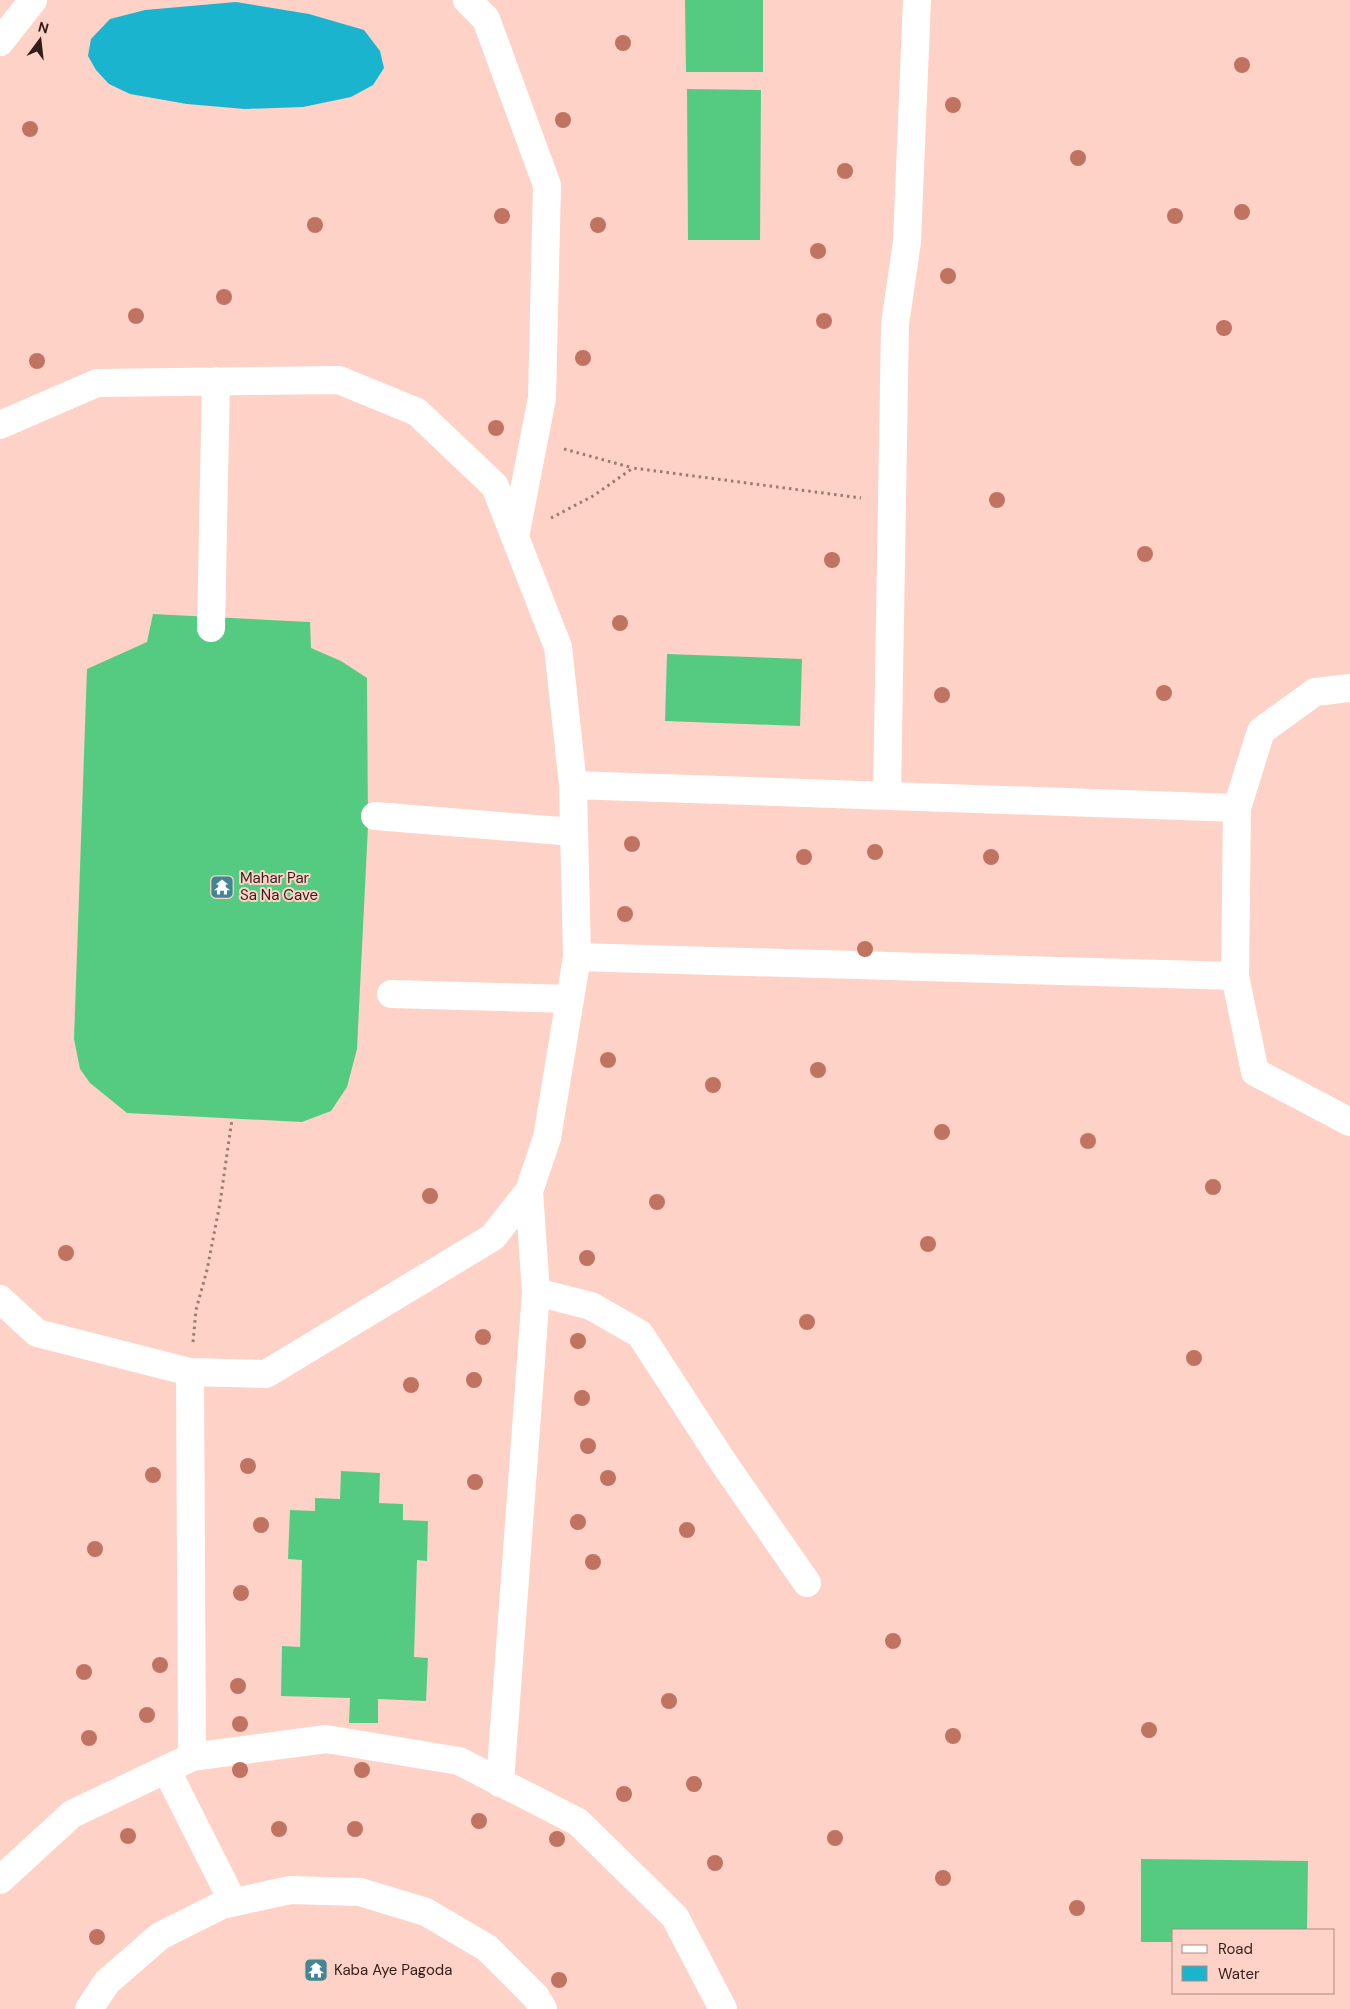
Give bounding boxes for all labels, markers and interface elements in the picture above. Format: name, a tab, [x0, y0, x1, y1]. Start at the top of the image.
north arrow	[15, 15, 65, 65]
text: N	[36, 17, 51, 37]
place label: Mahar Par Sa Na Cave	[240, 868, 318, 905]
temple icon: Mahar Par Sa Na Cave	[209, 874, 235, 900]
legend	[1172, 1929, 1335, 1994]
text: Road	[1218, 1939, 1253, 1959]
temple icon: Kaba Aye Pagoda	[303, 1957, 329, 1983]
place label: Kaba Aye Pagoda	[334, 1960, 452, 1980]
text: Water	[1218, 1964, 1260, 1984]

